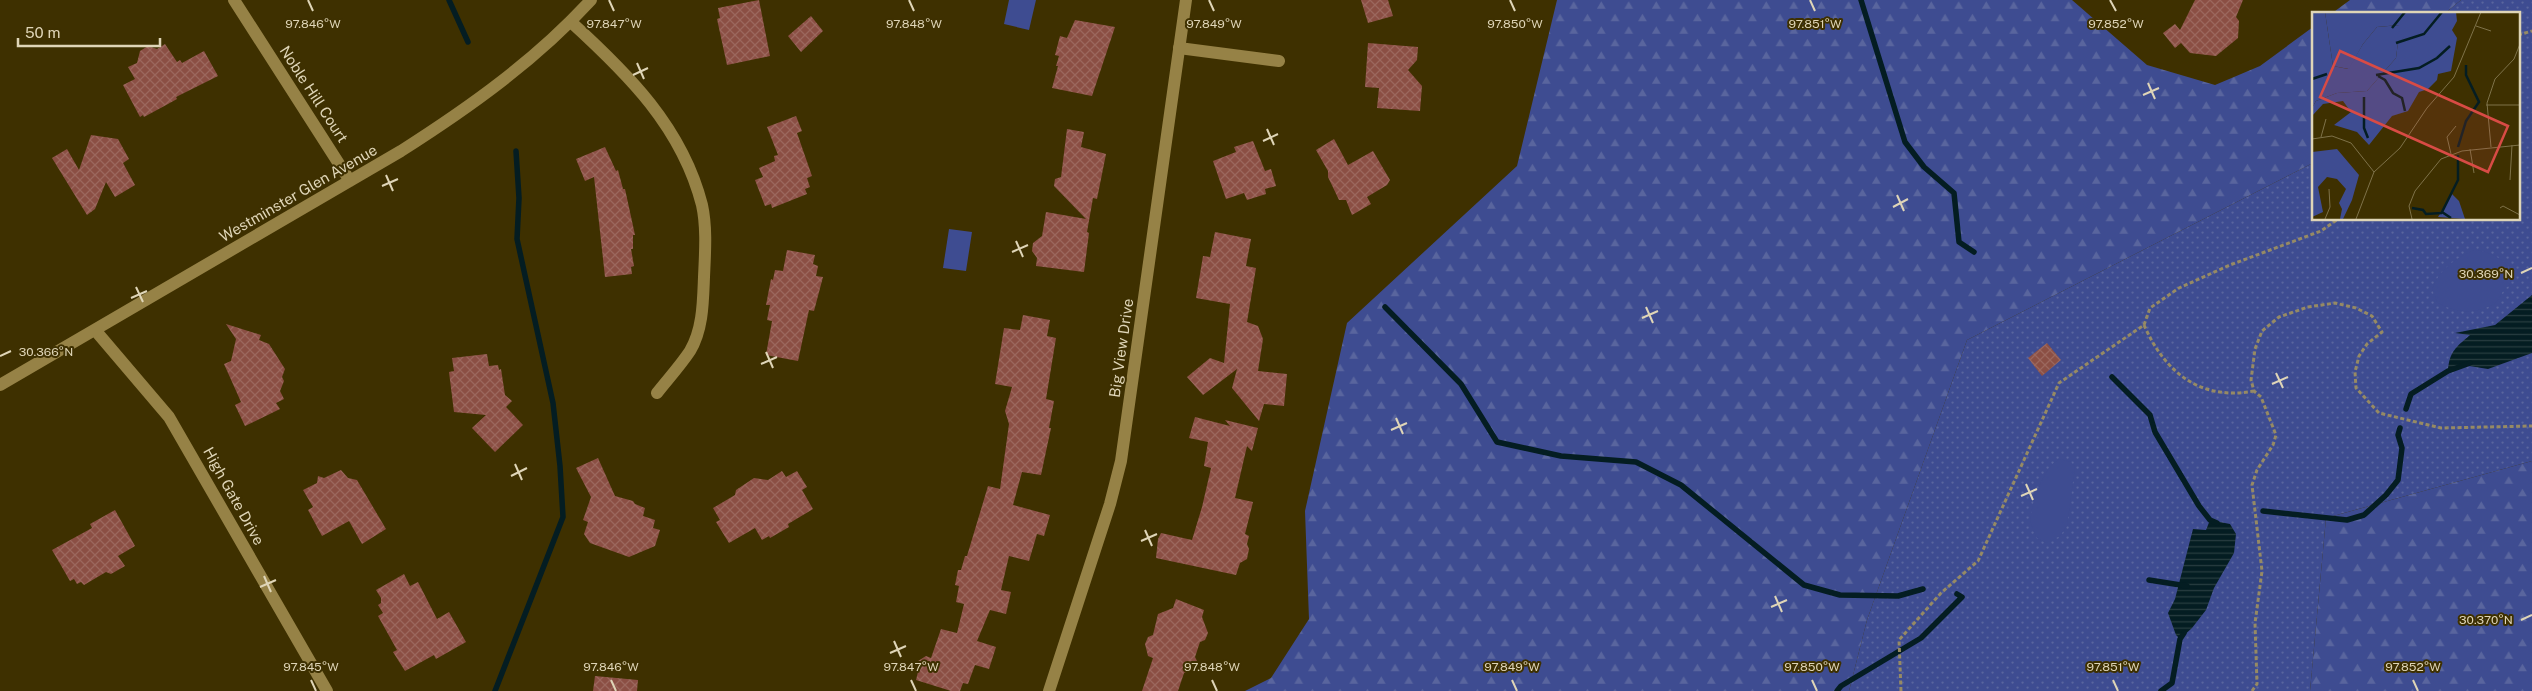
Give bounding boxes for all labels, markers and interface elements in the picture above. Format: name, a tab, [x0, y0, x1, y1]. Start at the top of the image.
inset map	[2312, 12, 2520, 220]
scale bar	[18, 15, 160, 47]
text: 97.846°W	[285, 17, 341, 31]
text: 97.847°W	[586, 17, 642, 31]
text: 97.848°W	[886, 17, 942, 31]
text: 97.849°W	[1186, 17, 1242, 31]
text: 97.850°W	[1487, 17, 1543, 31]
text: 97.851°W	[1788, 17, 1842, 31]
text: 97.852°W	[2088, 17, 2144, 31]
text: 50 m	[25, 24, 60, 41]
street label: Noble Hill Court	[276, 43, 352, 146]
street label: Westminster Glen Avenue	[216, 141, 380, 245]
text: 30.369°N	[2459, 267, 2513, 281]
street label: Big View Drive	[1106, 297, 1136, 399]
text: 30.366°N	[19, 345, 73, 359]
street label: High Gate Drive	[200, 444, 268, 548]
text: 30.370°N	[2459, 613, 2513, 627]
text: 97.845°W	[283, 660, 339, 674]
text: 97.846°W	[583, 660, 639, 674]
text: 97.847°W	[883, 660, 939, 674]
text: 97.848°W	[1184, 660, 1240, 674]
text: 97.849°W	[1484, 660, 1540, 674]
text: 97.850°W	[1784, 660, 1840, 674]
text: 97.851°W	[2086, 660, 2140, 674]
text: 97.852°W	[2385, 660, 2441, 674]

